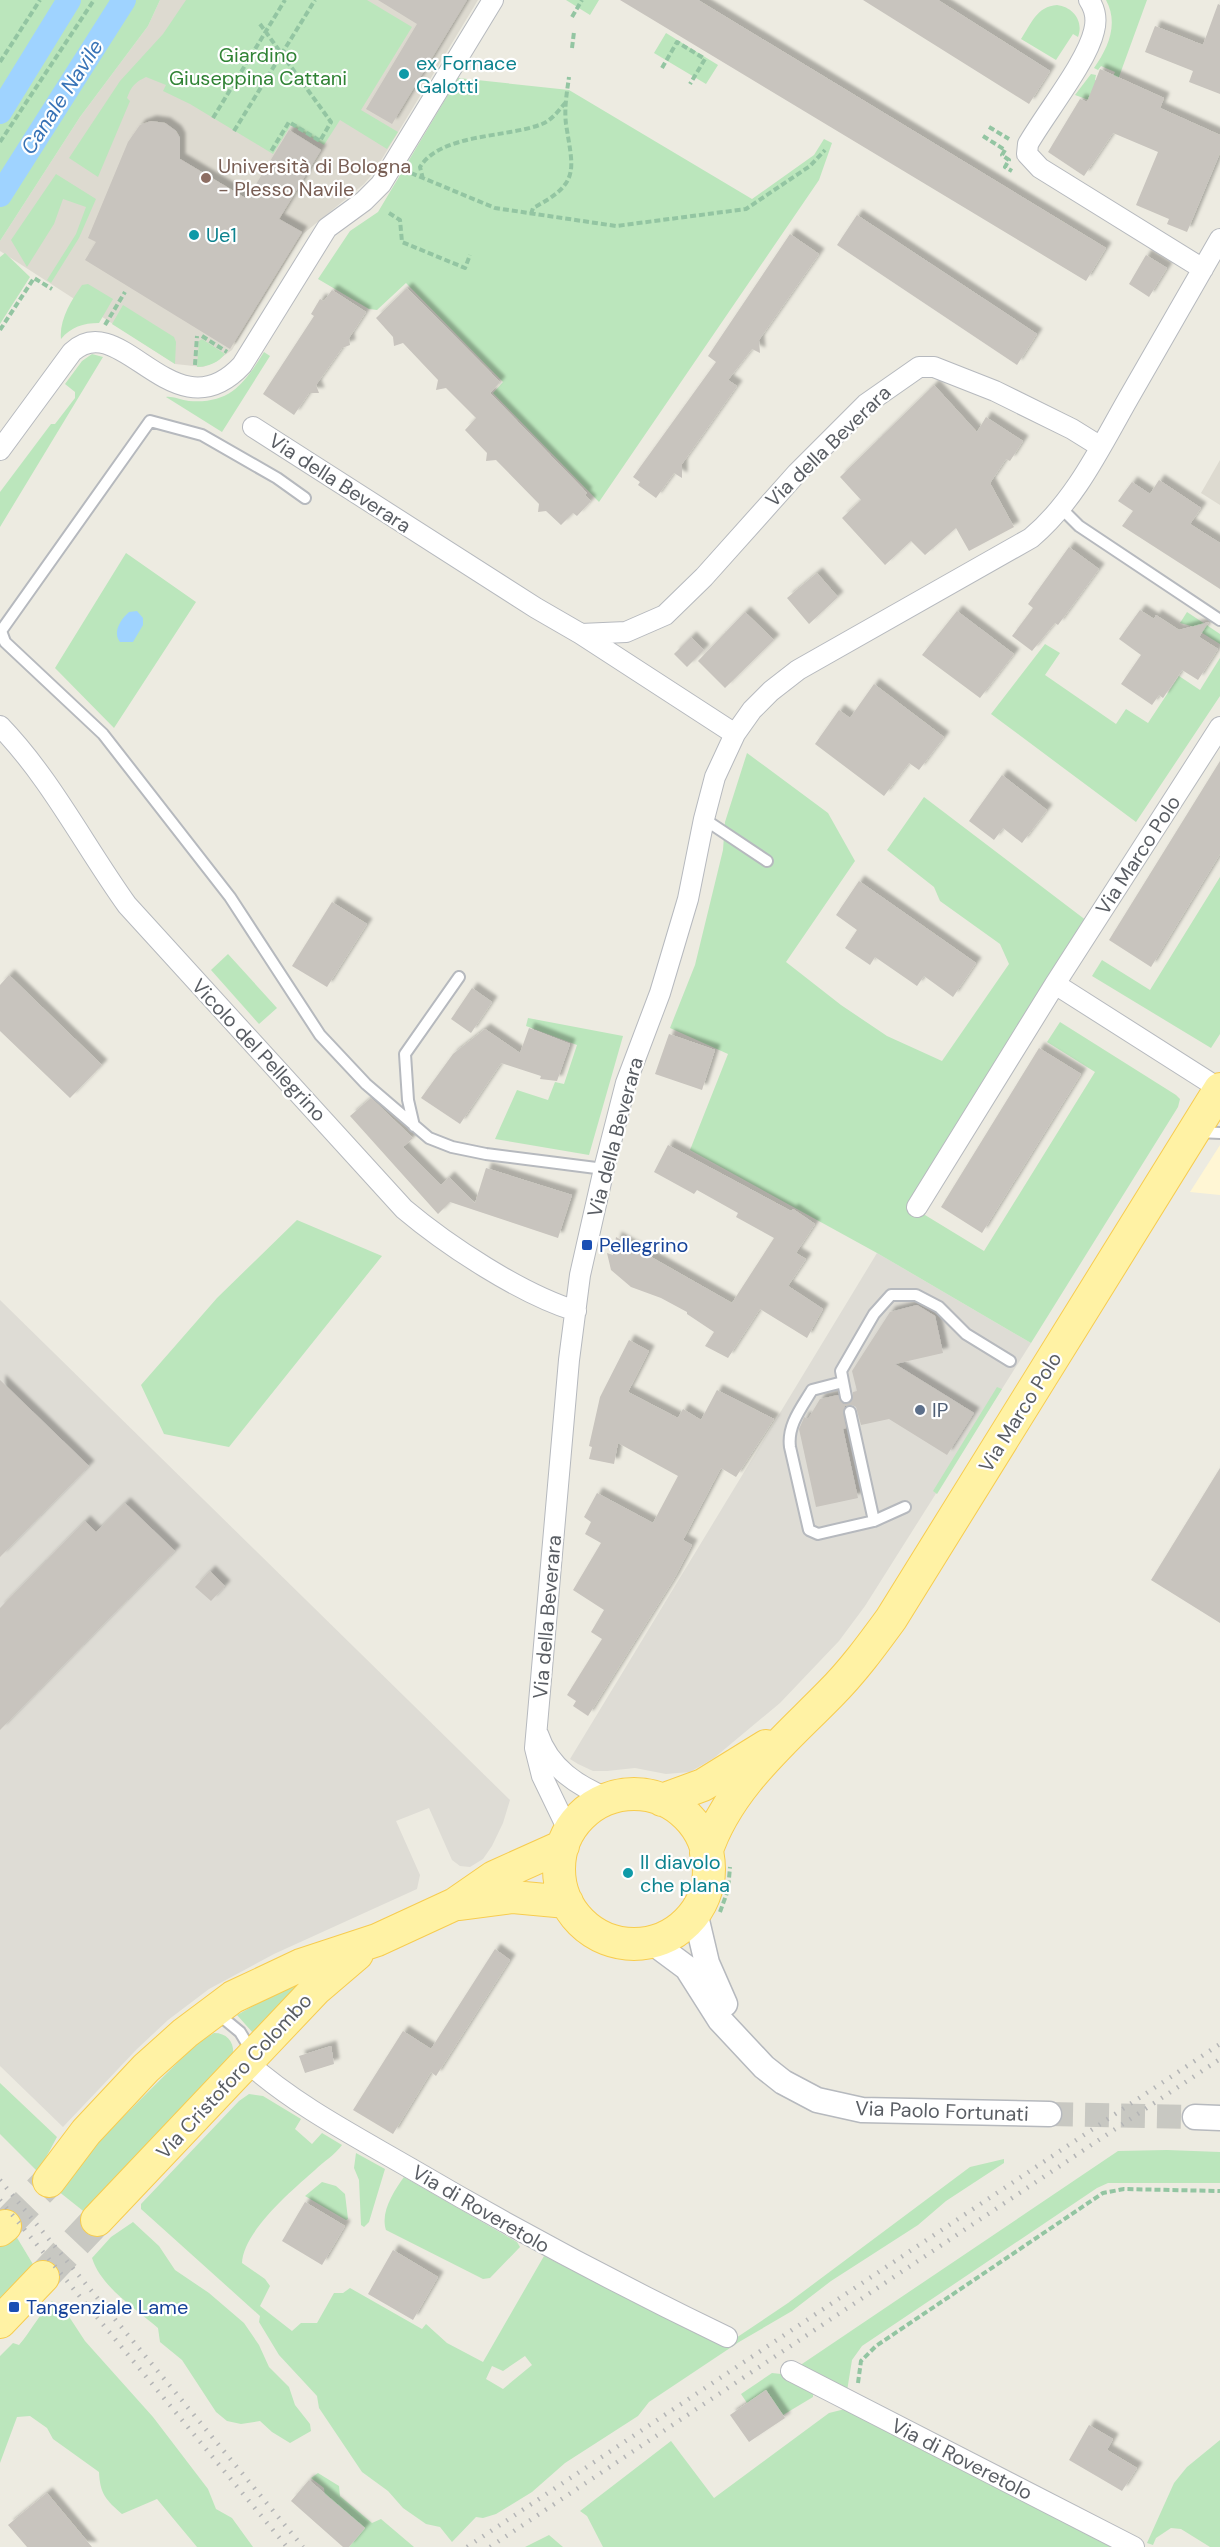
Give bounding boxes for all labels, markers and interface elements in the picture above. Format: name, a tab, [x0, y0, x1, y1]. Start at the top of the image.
water label: Canale Navile	[14, 34, 110, 160]
park label: Giardino Giuseppina Cattani	[169, 42, 347, 91]
place label: ex Fornace Galotti	[416, 50, 517, 99]
marker: ex Fornace Galotti	[397, 67, 411, 81]
place label: Università di Bologna - Plesso Navile	[218, 153, 411, 202]
marker: Università di Bologna - Plesso Navile	[199, 171, 213, 185]
place label: Ue1	[206, 222, 237, 248]
marker: Ue1	[187, 228, 201, 242]
street label: Via della Beverara	[760, 380, 896, 512]
street label: Via della Beverara	[264, 427, 416, 539]
street label: Via Marco Polo	[1090, 791, 1186, 919]
street label: Vicolo del Pellegrino	[186, 973, 332, 1127]
street label: Via della Beverara	[581, 1054, 649, 1220]
place label: Pellegrino	[599, 1232, 688, 1258]
marker: Pellegrino	[580, 1238, 594, 1252]
street label: Via Marco Polo	[973, 1347, 1067, 1477]
place label: IP	[932, 1397, 948, 1423]
marker: IP	[913, 1403, 927, 1417]
street label: Via della Beverara	[527, 1534, 567, 1700]
place label: Il diavolo che plana	[640, 1849, 730, 1898]
marker: Il diavolo che plana	[621, 1866, 635, 1880]
street label: Via Cristoforo Colombo	[150, 1988, 318, 2164]
street label: Via Paolo Fortunati	[855, 2095, 1029, 2127]
street label: Via di Roveretolo	[407, 2159, 555, 2259]
place label: Tangenziale Lame	[26, 2294, 188, 2320]
marker: Tangenziale Lame	[7, 2300, 21, 2314]
street label: Via di Roveretolo	[887, 2412, 1037, 2506]

